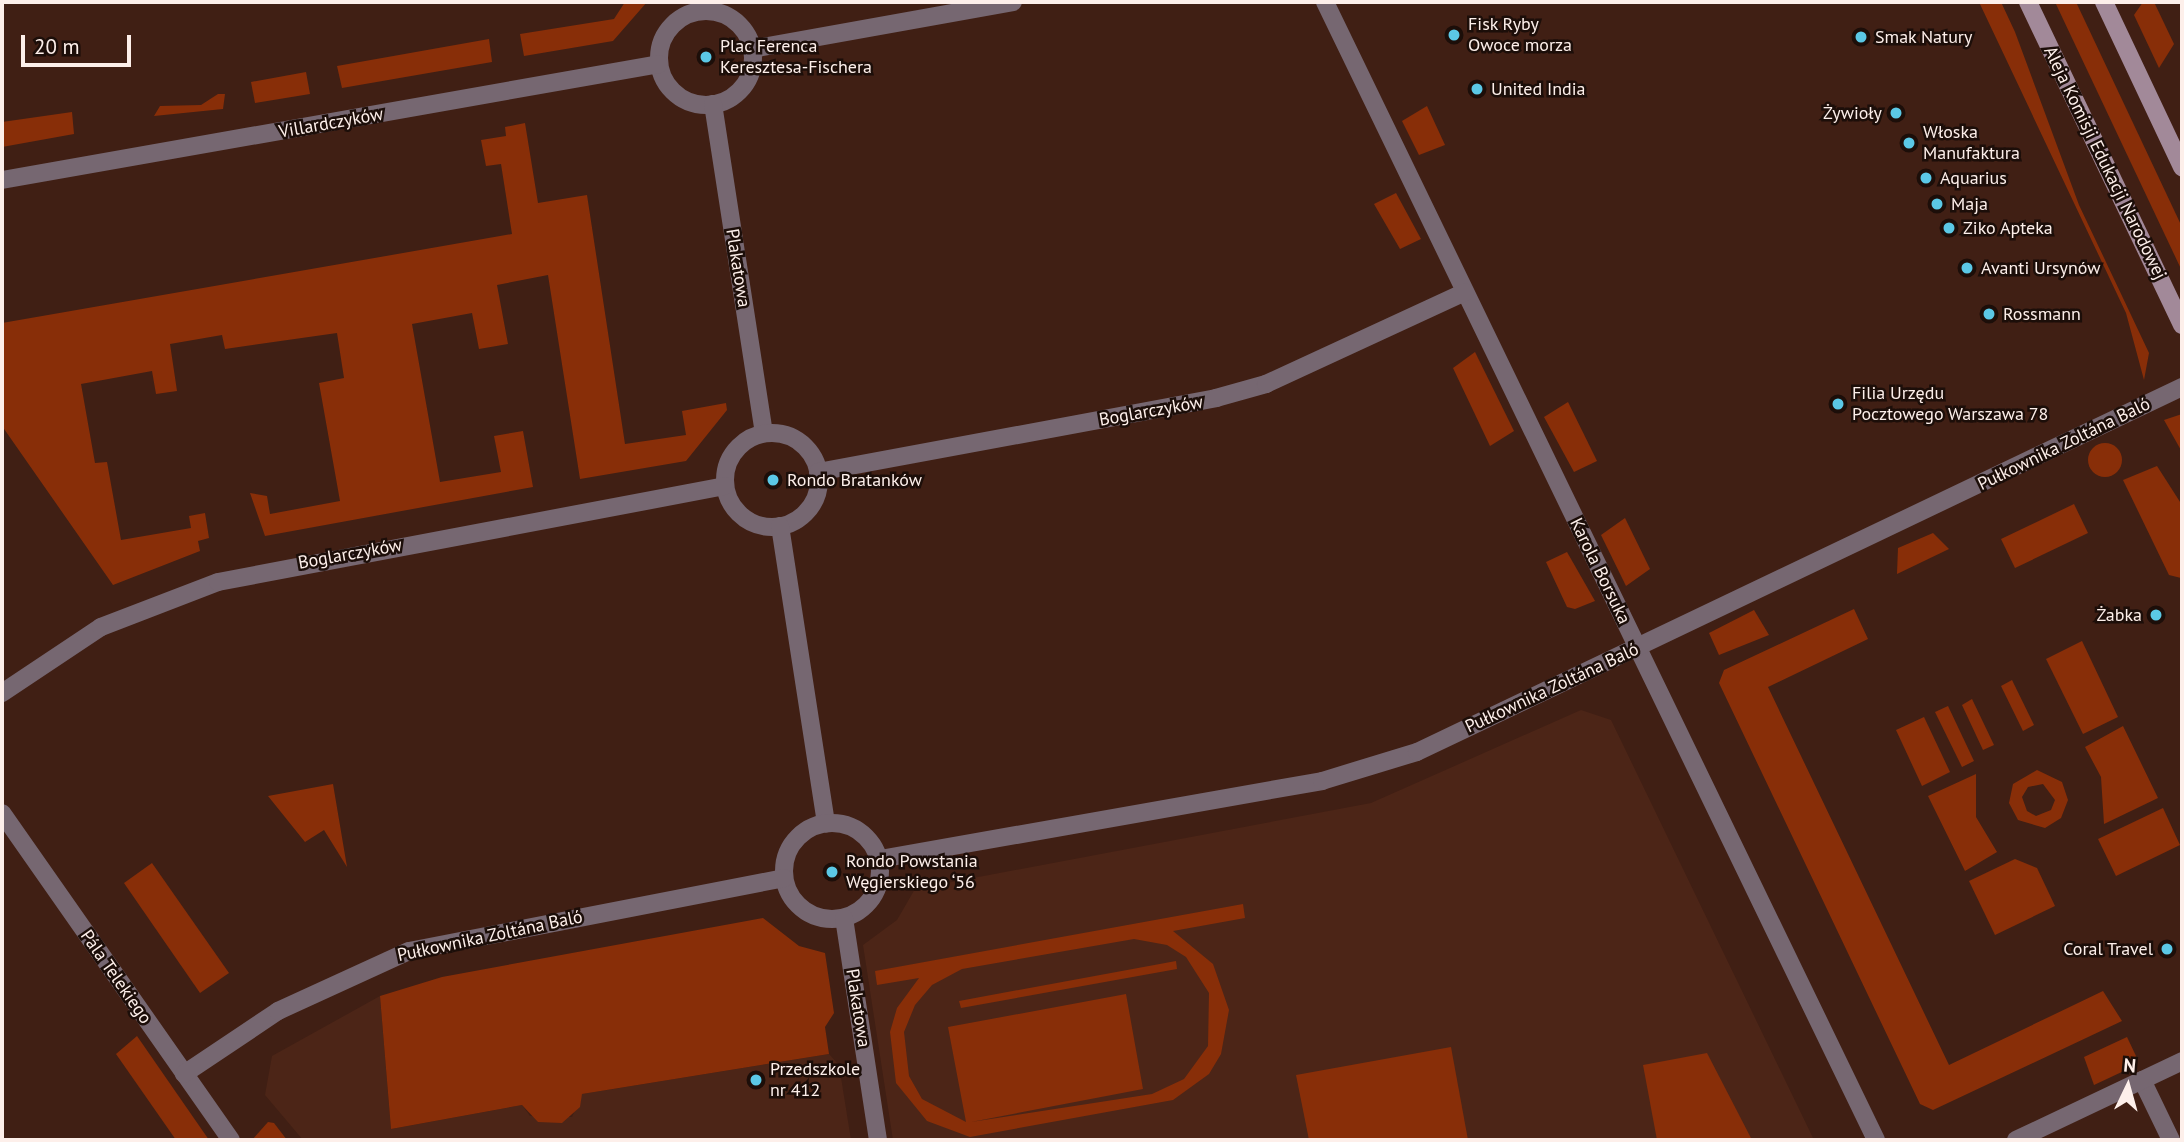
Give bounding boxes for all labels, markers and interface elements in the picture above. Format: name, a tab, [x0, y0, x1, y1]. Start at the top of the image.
place label: Fisk Ryby Owoce morza	[1468, 14, 1572, 56]
scale bar	[24, 21, 135, 65]
place label: Smak Natury	[1875, 26, 1973, 48]
marker: Fisk Ryby Owoce morza	[1446, 27, 1462, 43]
marker: Smak Natury	[1853, 29, 1869, 45]
text: 20 m	[34, 33, 80, 60]
place label: Plac Ferenca Keresztesa-Fischera	[720, 36, 872, 78]
street label: Aleja Komisji Edukacji Narodowej	[2039, 43, 2171, 283]
marker: Plac Ferenca Keresztesa-Fischera	[698, 49, 714, 65]
place label: United India	[1491, 78, 1585, 100]
marker: United India	[1469, 81, 1485, 97]
place label: Żywioły	[1823, 102, 1882, 124]
street label: Villardczyków	[277, 103, 385, 143]
marker: Żywioły	[1888, 105, 1904, 121]
place label: Włoska Manufaktura	[1923, 122, 2020, 164]
marker: Włoska Manufaktura	[1901, 135, 1917, 151]
place label: Aquarius	[1940, 167, 2007, 189]
marker: Aquarius	[1918, 170, 1934, 186]
place label: Maja	[1951, 193, 1988, 215]
marker: Maja	[1929, 196, 1945, 212]
place label: Ziko Apteka	[1963, 217, 2053, 239]
marker: Ziko Apteka	[1941, 220, 1957, 236]
street label: Plakatowa	[721, 227, 755, 309]
place label: Avanti Ursynów	[1981, 257, 2100, 279]
marker: Avanti Ursynów	[1959, 260, 1975, 276]
place label: Rossmann	[2003, 303, 2081, 325]
marker: Rossmann	[1981, 306, 1997, 322]
place label: Filia Urzędu Pocztowego Warszawa 78	[1852, 383, 2049, 426]
street label: Boglarczyków	[1097, 391, 1205, 431]
street label: Pułkownika Zoltána Baló	[1974, 393, 2154, 495]
marker: Filia Urzędu Pocztowego Warszawa 78	[1830, 396, 1846, 412]
place label: Rondo Bratanków	[787, 469, 922, 491]
marker: Rondo Bratanków	[765, 472, 781, 488]
street label: Karola Borsuka	[1565, 514, 1635, 628]
street label: Boglarczyków	[296, 534, 404, 574]
place label: Żabka	[2096, 604, 2142, 626]
marker: Żabka	[2148, 607, 2164, 623]
street label: Pułkownika Zoltána Baló	[1462, 638, 1642, 738]
place label: Rondo Powstania Węgierskiego ‘56	[846, 851, 978, 894]
marker: Rondo Powstania Węgierskiego ‘56	[824, 864, 840, 880]
street label: Pułkownika Zoltána Baló	[395, 906, 585, 966]
street label: Pála Telekiego	[76, 926, 156, 1028]
place label: Coral Travel	[2063, 938, 2153, 960]
marker: Coral Travel	[2159, 941, 2175, 957]
street label: Plakatowa	[841, 967, 875, 1049]
north arrow	[2093, 1051, 2163, 1121]
text: N	[2123, 1053, 2137, 1078]
place label: Przedszkole nr 412	[770, 1059, 860, 1102]
marker: Przedszkole nr 412	[748, 1072, 764, 1088]

